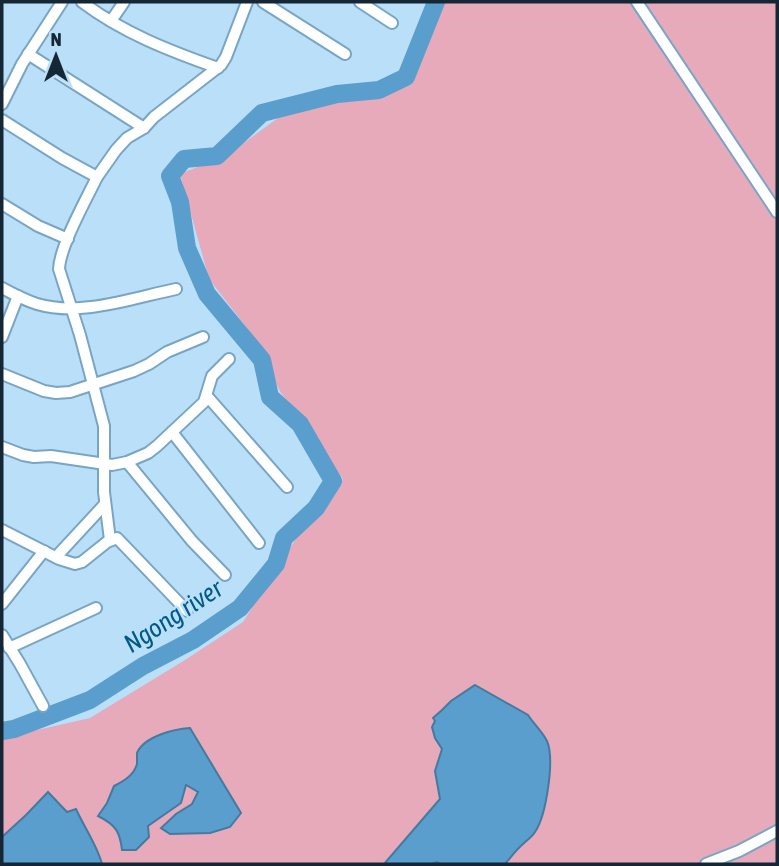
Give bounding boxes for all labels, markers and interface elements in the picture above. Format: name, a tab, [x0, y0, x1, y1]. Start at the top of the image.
north arrow	[21, 21, 91, 91]
text: N	[50, 28, 62, 50]
water label: Ngong river	[118, 572, 229, 659]

